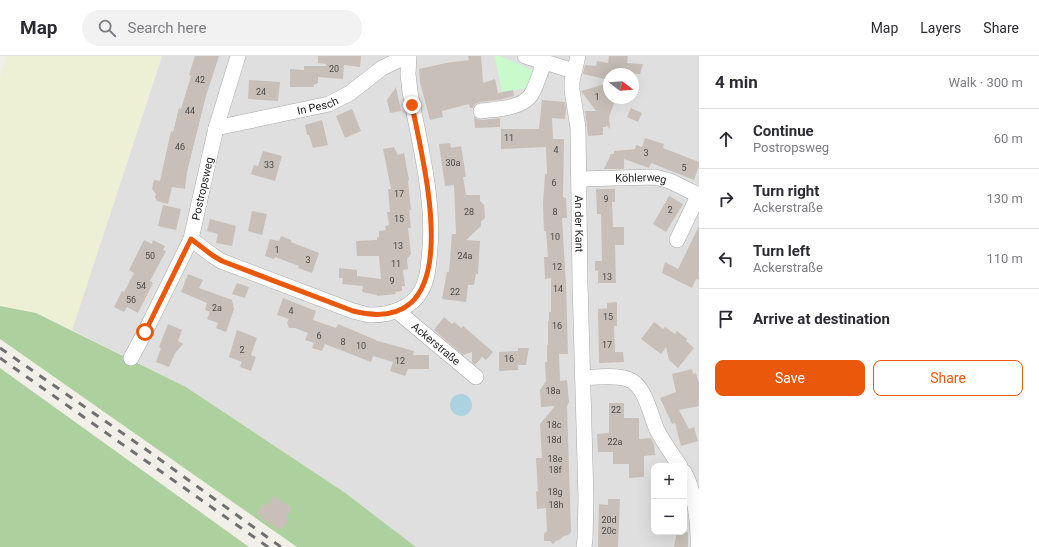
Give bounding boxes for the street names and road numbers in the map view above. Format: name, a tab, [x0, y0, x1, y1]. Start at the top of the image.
street label: In Pesch	[296, 94, 340, 117]
street label: Postropsweg	[189, 156, 216, 221]
street label: Köhlerweg	[615, 170, 668, 186]
street label: An der Kant	[572, 195, 586, 253]
street label: Ackerstraße	[409, 320, 463, 368]

